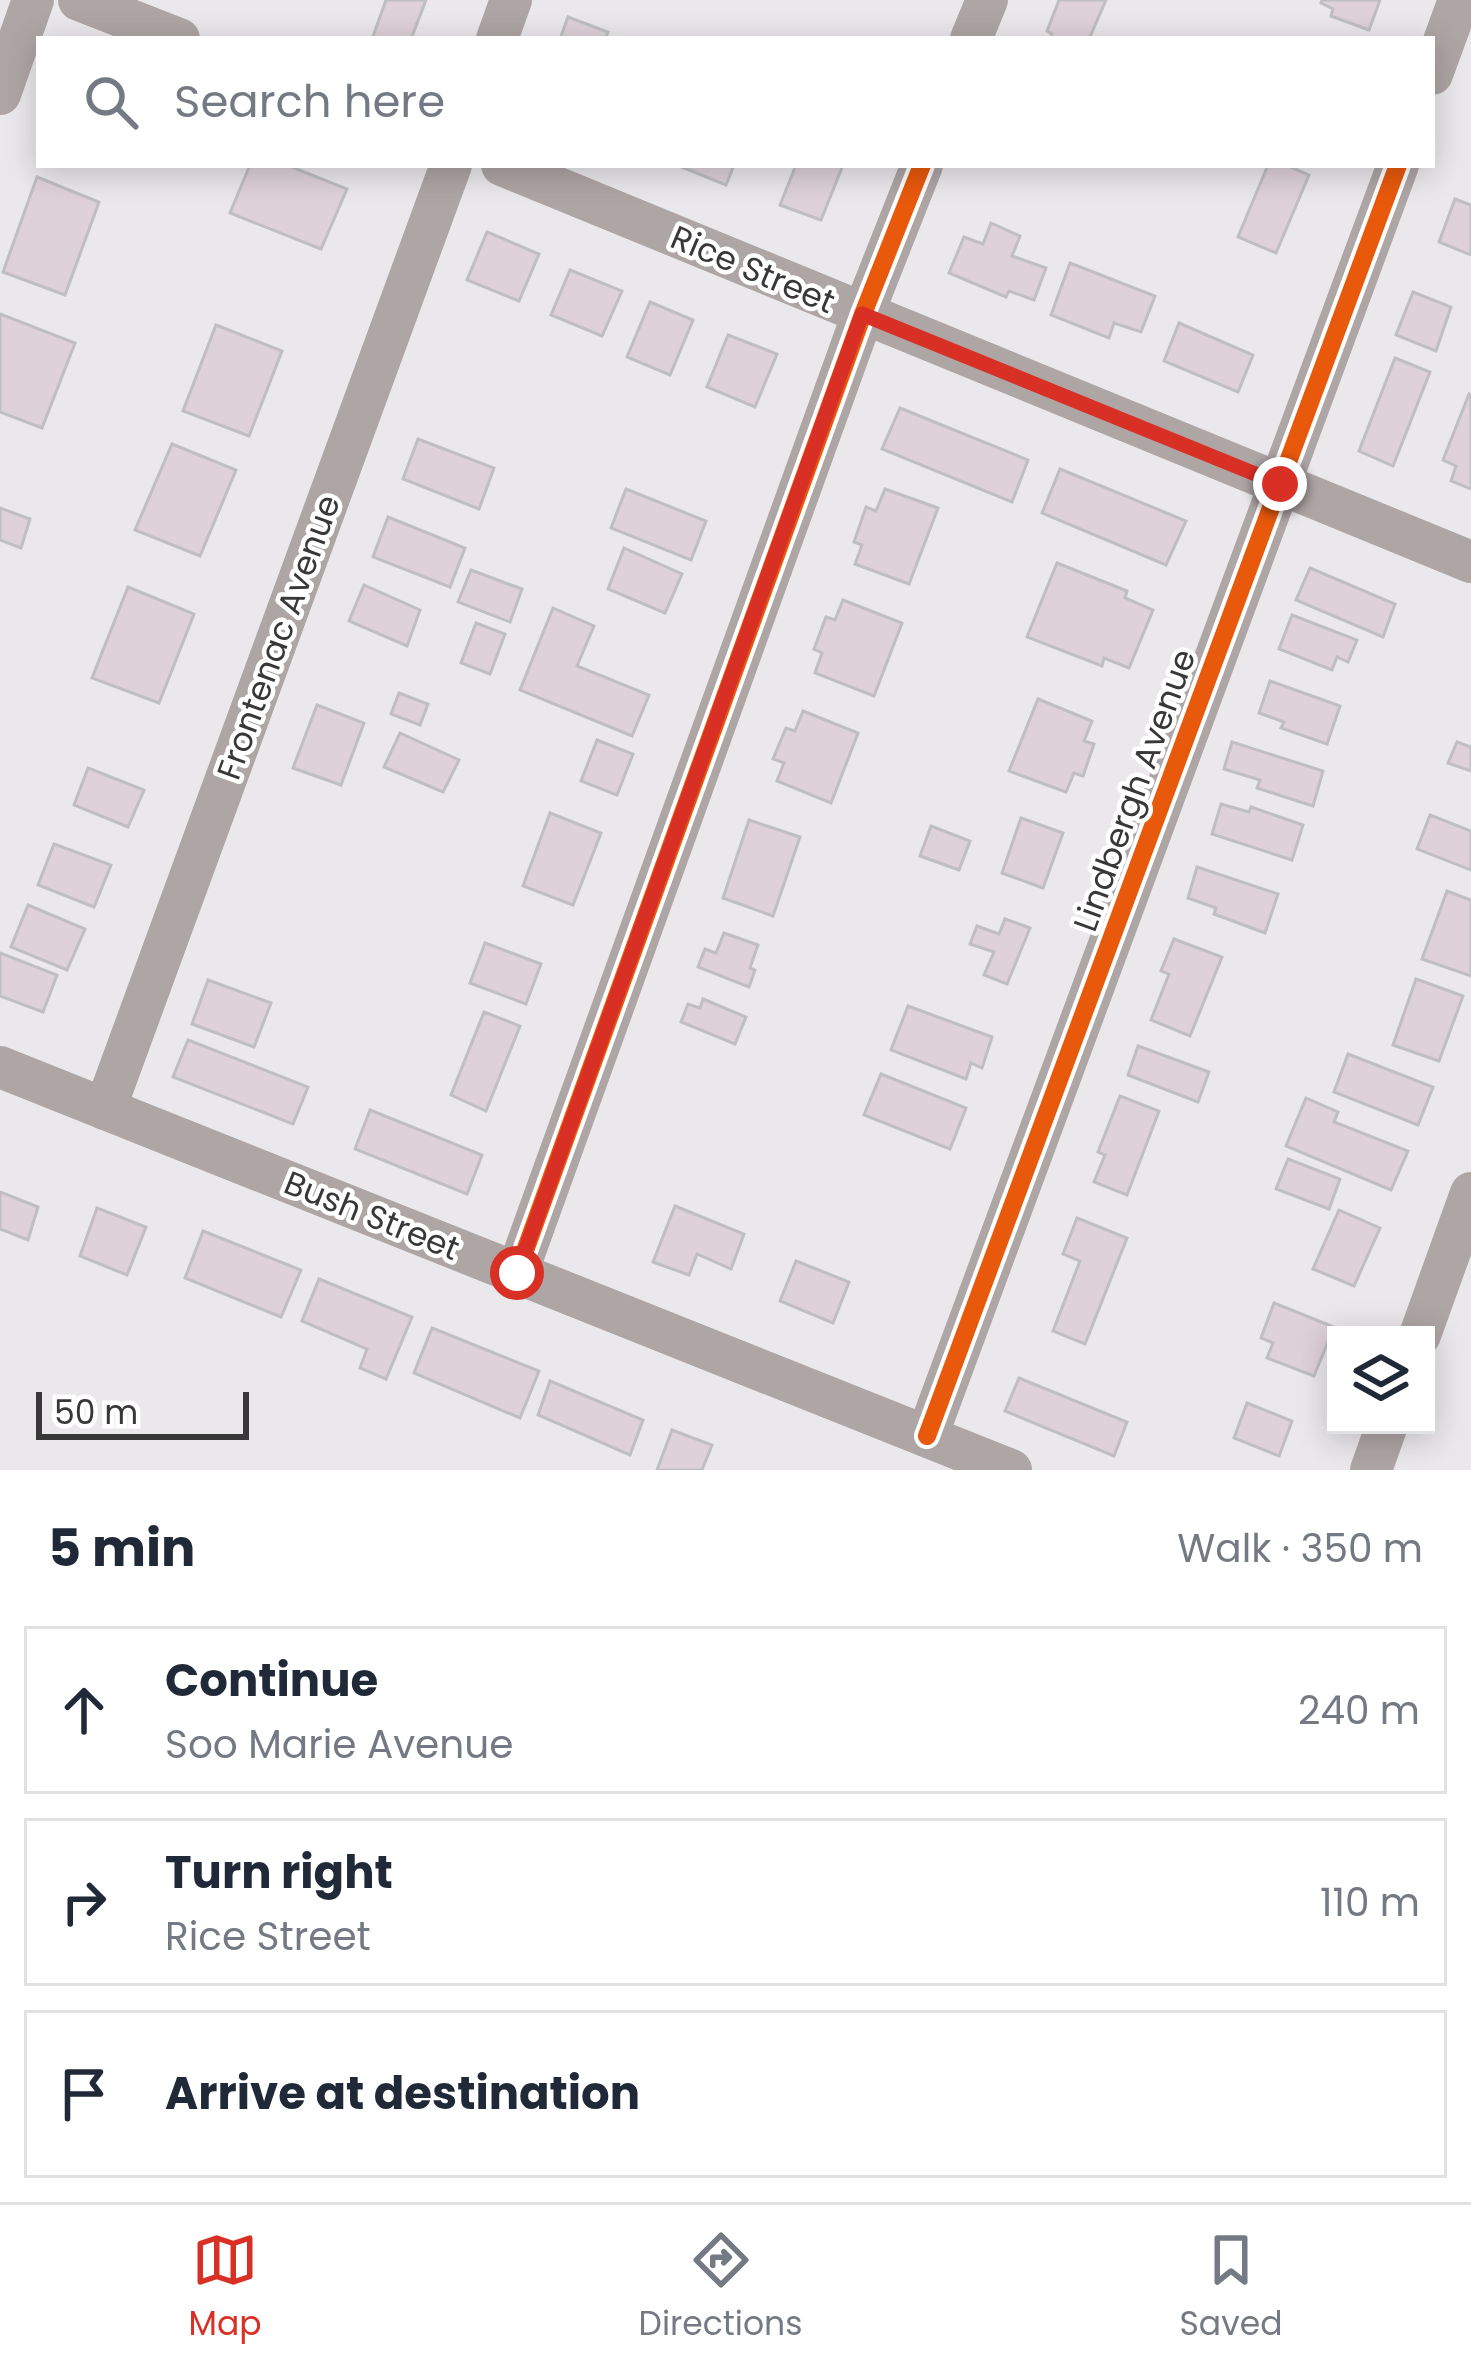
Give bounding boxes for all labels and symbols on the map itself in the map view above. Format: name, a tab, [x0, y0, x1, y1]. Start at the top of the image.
street label: Rice Street	[663, 214, 842, 325]
route end	[1253, 457, 1307, 511]
street label: Frontenac Avenue	[205, 488, 352, 786]
street label: Lindbergh Avenue	[1062, 643, 1207, 938]
street label: Bush Street	[277, 1159, 466, 1272]
route start	[490, 1246, 544, 1300]
scale bar	[36, 1386, 249, 1439]

